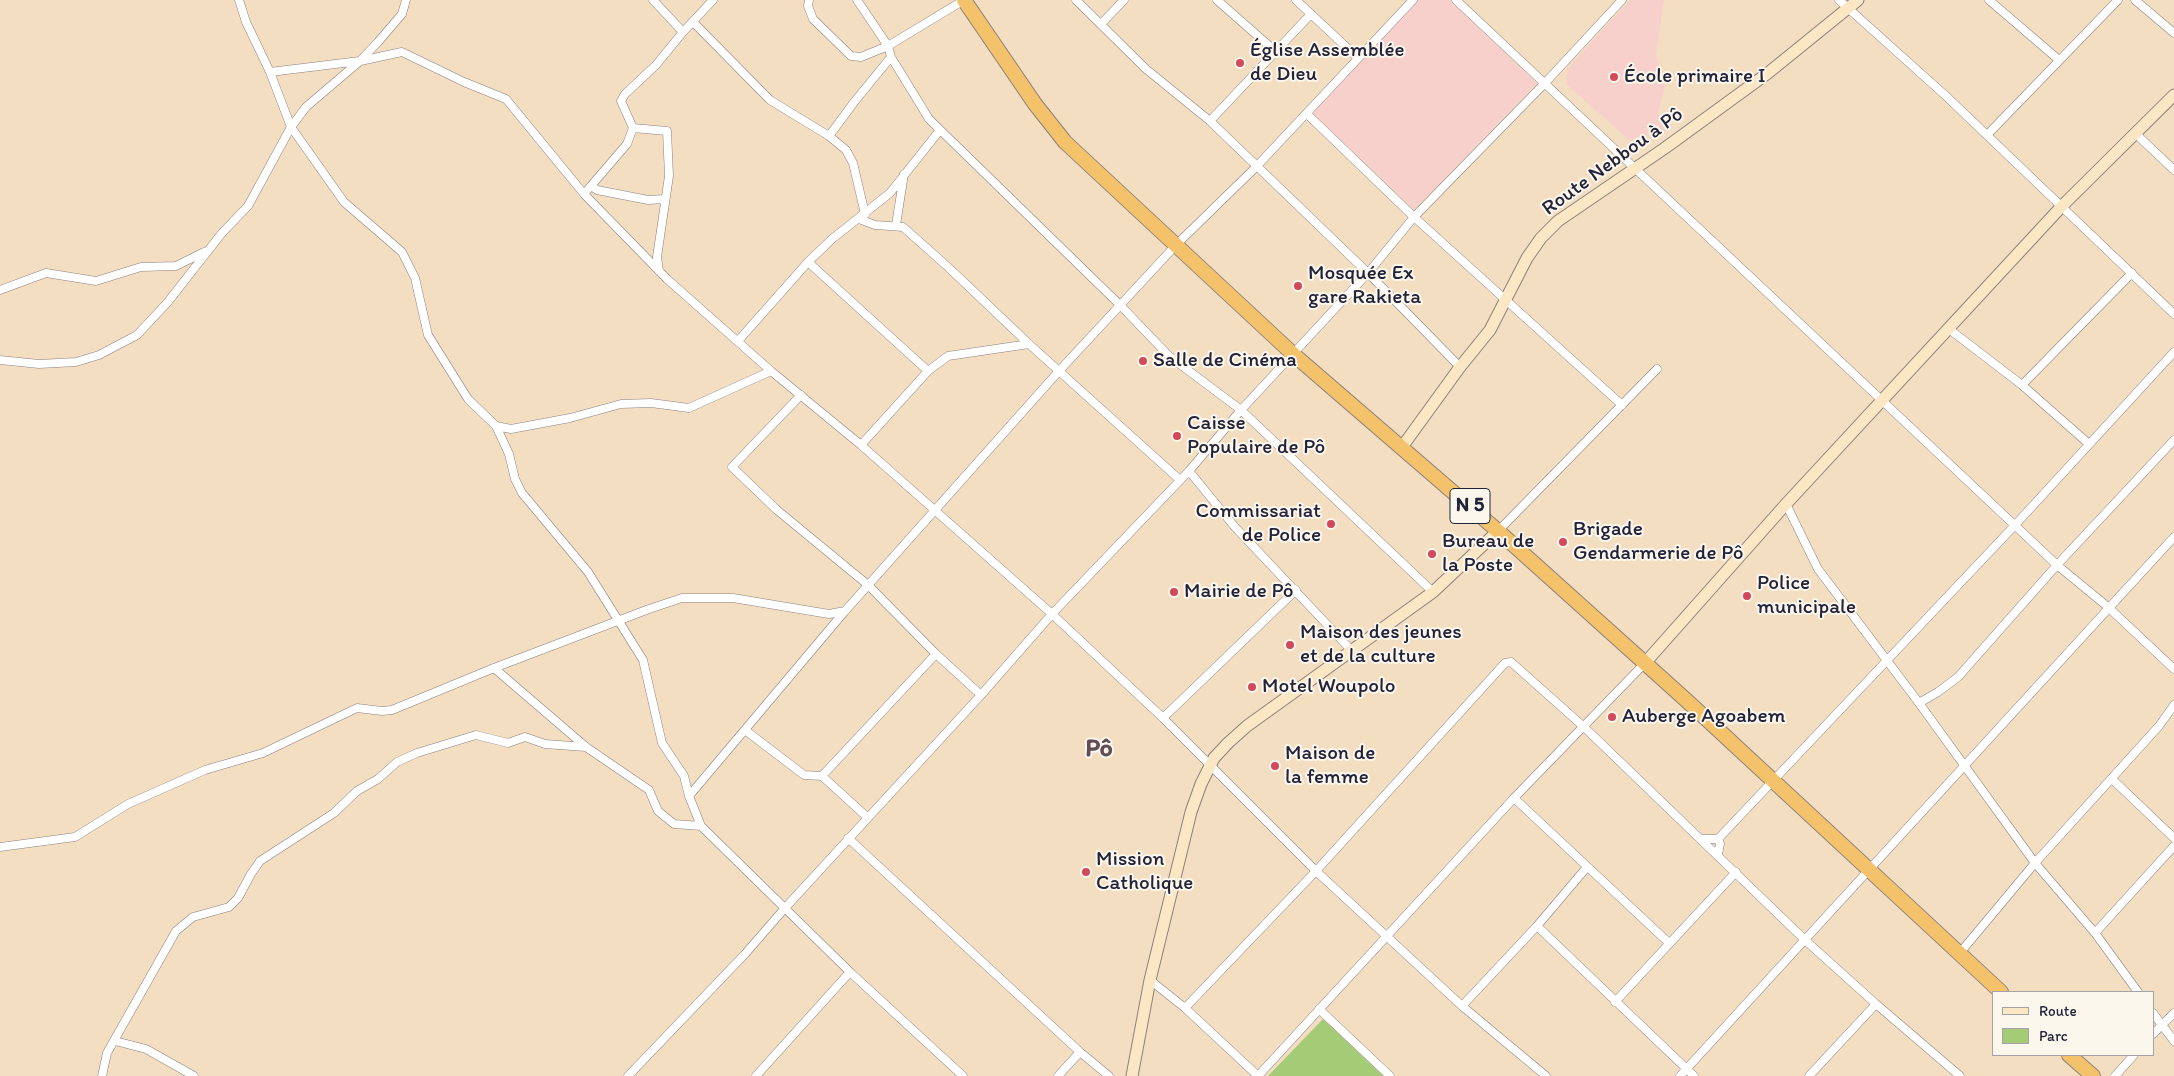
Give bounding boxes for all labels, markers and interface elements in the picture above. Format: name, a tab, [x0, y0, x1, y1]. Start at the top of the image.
place label: Église Assemblée de Dieu	[1250, 38, 1405, 88]
marker: Église Assemblée de Dieu	[1234, 57, 1246, 69]
place label: École primaire I	[1624, 64, 1765, 90]
marker: École primaire I	[1608, 71, 1620, 83]
street label: Route Nebbou à Pô	[1537, 102, 1689, 222]
place label: Mosquée Ex gare Rakieta	[1308, 261, 1421, 311]
marker: Mosquée Ex gare Rakieta	[1292, 280, 1304, 292]
place label: Salle de Cinéma	[1153, 348, 1297, 374]
marker: Salle de Cinéma	[1137, 355, 1149, 367]
place label: Caisse Populaire de Pô	[1187, 411, 1325, 461]
marker: Caisse Populaire de Pô	[1171, 430, 1183, 442]
road number: N 5	[1450, 488, 1490, 524]
place label: Commissariat de Police	[1196, 499, 1321, 549]
place label: Brigade Gendarmerie de Pô	[1573, 517, 1743, 567]
marker: Commissariat de Police	[1325, 518, 1337, 530]
place label: Bureau de la Poste	[1442, 529, 1534, 579]
marker: Brigade Gendarmerie de Pô	[1557, 536, 1569, 548]
marker: Bureau de la Poste	[1426, 548, 1438, 560]
place label: Police municipale	[1757, 571, 1856, 621]
place label: Mairie de Pô	[1184, 579, 1294, 605]
marker: Mairie de Pô	[1168, 586, 1180, 598]
marker: Police municipale	[1741, 590, 1753, 602]
place label: Maison des jeunes et de la culture	[1300, 620, 1462, 670]
marker: Maison des jeunes et de la culture	[1284, 639, 1296, 651]
place label: Motel Woupolo	[1262, 674, 1396, 700]
marker: Motel Woupolo	[1246, 681, 1258, 693]
place label: Auberge Agoabem	[1622, 704, 1785, 730]
marker: Auberge Agoabem	[1606, 711, 1618, 723]
district label: Pô	[1085, 733, 1113, 765]
place label: Maison de la femme	[1285, 741, 1375, 791]
marker: Maison de la femme	[1269, 760, 1281, 772]
place label: Mission Catholique	[1096, 847, 1193, 897]
marker: Mission Catholique	[1080, 866, 1092, 878]
legend	[1992, 991, 2154, 1056]
text: Route	[2039, 1002, 2077, 1020]
text: Parc	[2039, 1027, 2068, 1045]

